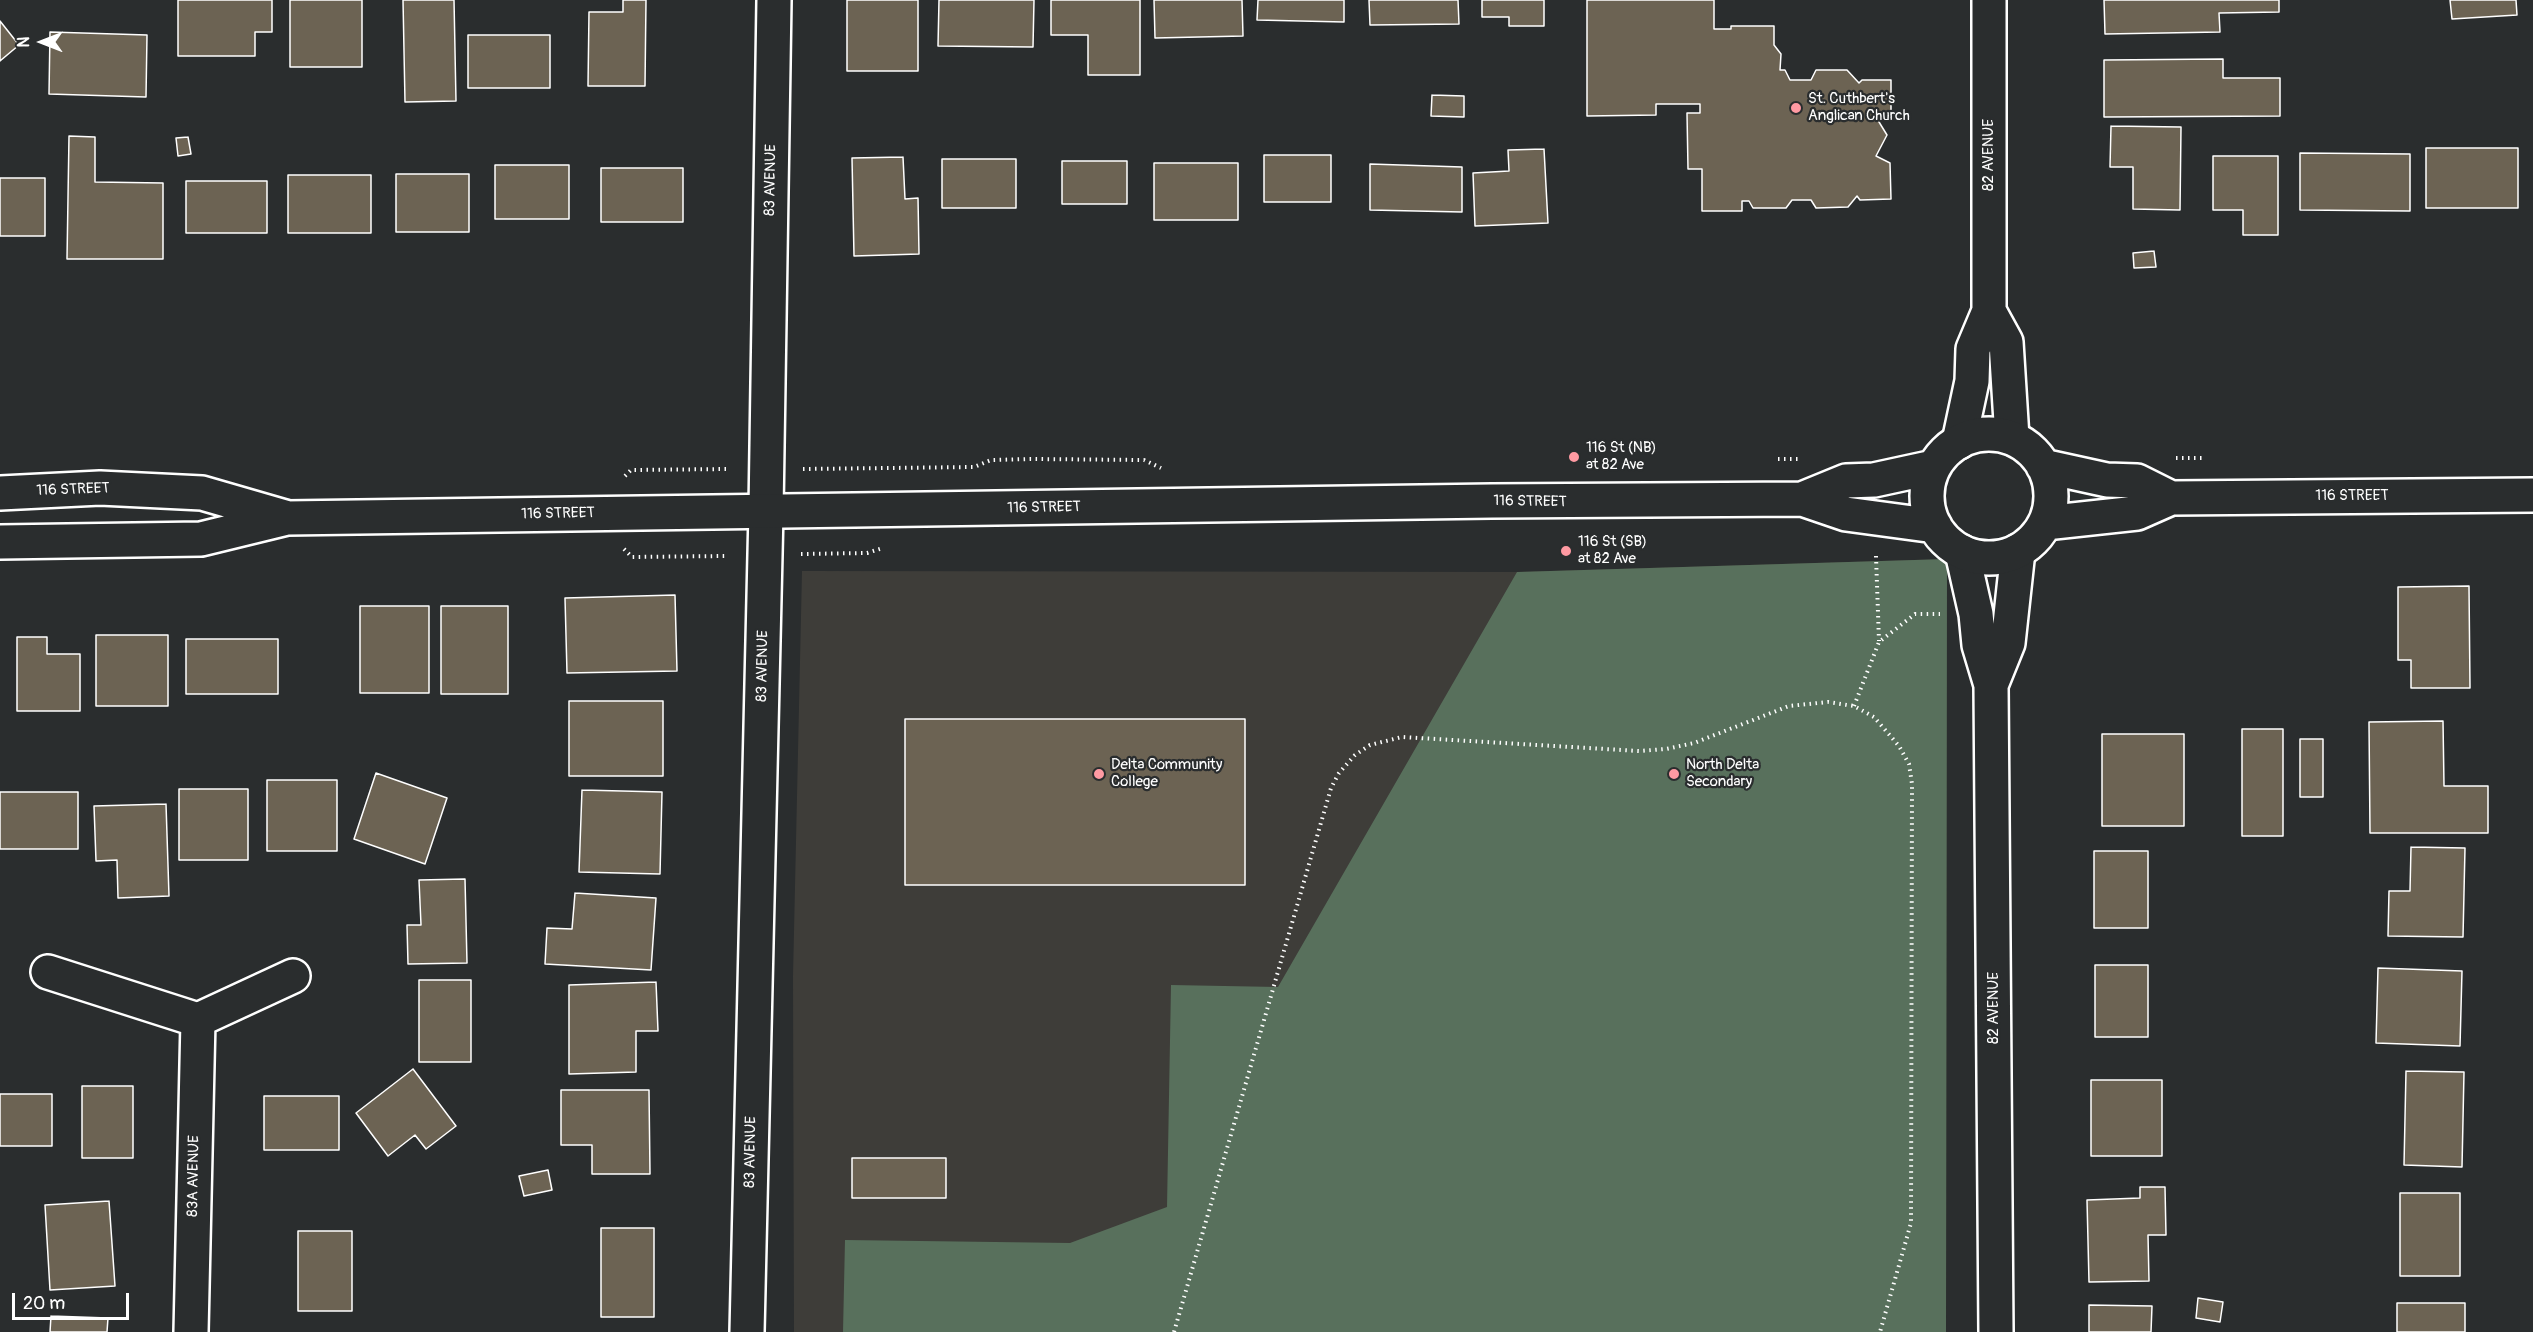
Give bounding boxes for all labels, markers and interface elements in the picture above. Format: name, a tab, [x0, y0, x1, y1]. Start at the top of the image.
north arrow	[12, 12, 72, 72]
text: N	[14, 37, 34, 47]
place label: St. Cuthbert's Anglican Church	[1808, 90, 1910, 125]
marker: St. Cuthbert's Anglican Church	[1789, 101, 1803, 115]
street label: 82 AVENUE	[1980, 119, 1998, 191]
street label: 83 AVENUE	[761, 144, 781, 216]
place label: 116 St (NB) at 82 Ave	[1586, 439, 1656, 474]
marker: 116 St (NB) at 82 Ave	[1567, 450, 1581, 464]
street label: 116 STREET	[36, 480, 110, 500]
street label: 116 STREET	[2315, 487, 2389, 505]
street label: 116 STREET	[1493, 492, 1567, 512]
street label: 116 STREET	[1007, 498, 1081, 518]
street label: 116 STREET	[521, 504, 595, 524]
place label: 116 St (SB) at 82 Ave	[1578, 533, 1647, 568]
marker: 116 St (SB) at 82 Ave	[1559, 544, 1573, 558]
street label: 83 AVENUE	[753, 630, 773, 702]
place label: Delta Community College	[1111, 756, 1222, 791]
place label: North Delta Secondary	[1686, 756, 1759, 791]
marker: Delta Community College	[1092, 767, 1106, 781]
marker: North Delta Secondary	[1667, 767, 1681, 781]
street label: 82 AVENUE	[1985, 972, 2003, 1044]
street label: 83 AVENUE	[741, 1116, 761, 1188]
street label: 83A AVENUE	[184, 1135, 204, 1217]
scale bar	[15, 1281, 132, 1319]
text: 20 m	[23, 1292, 65, 1315]

